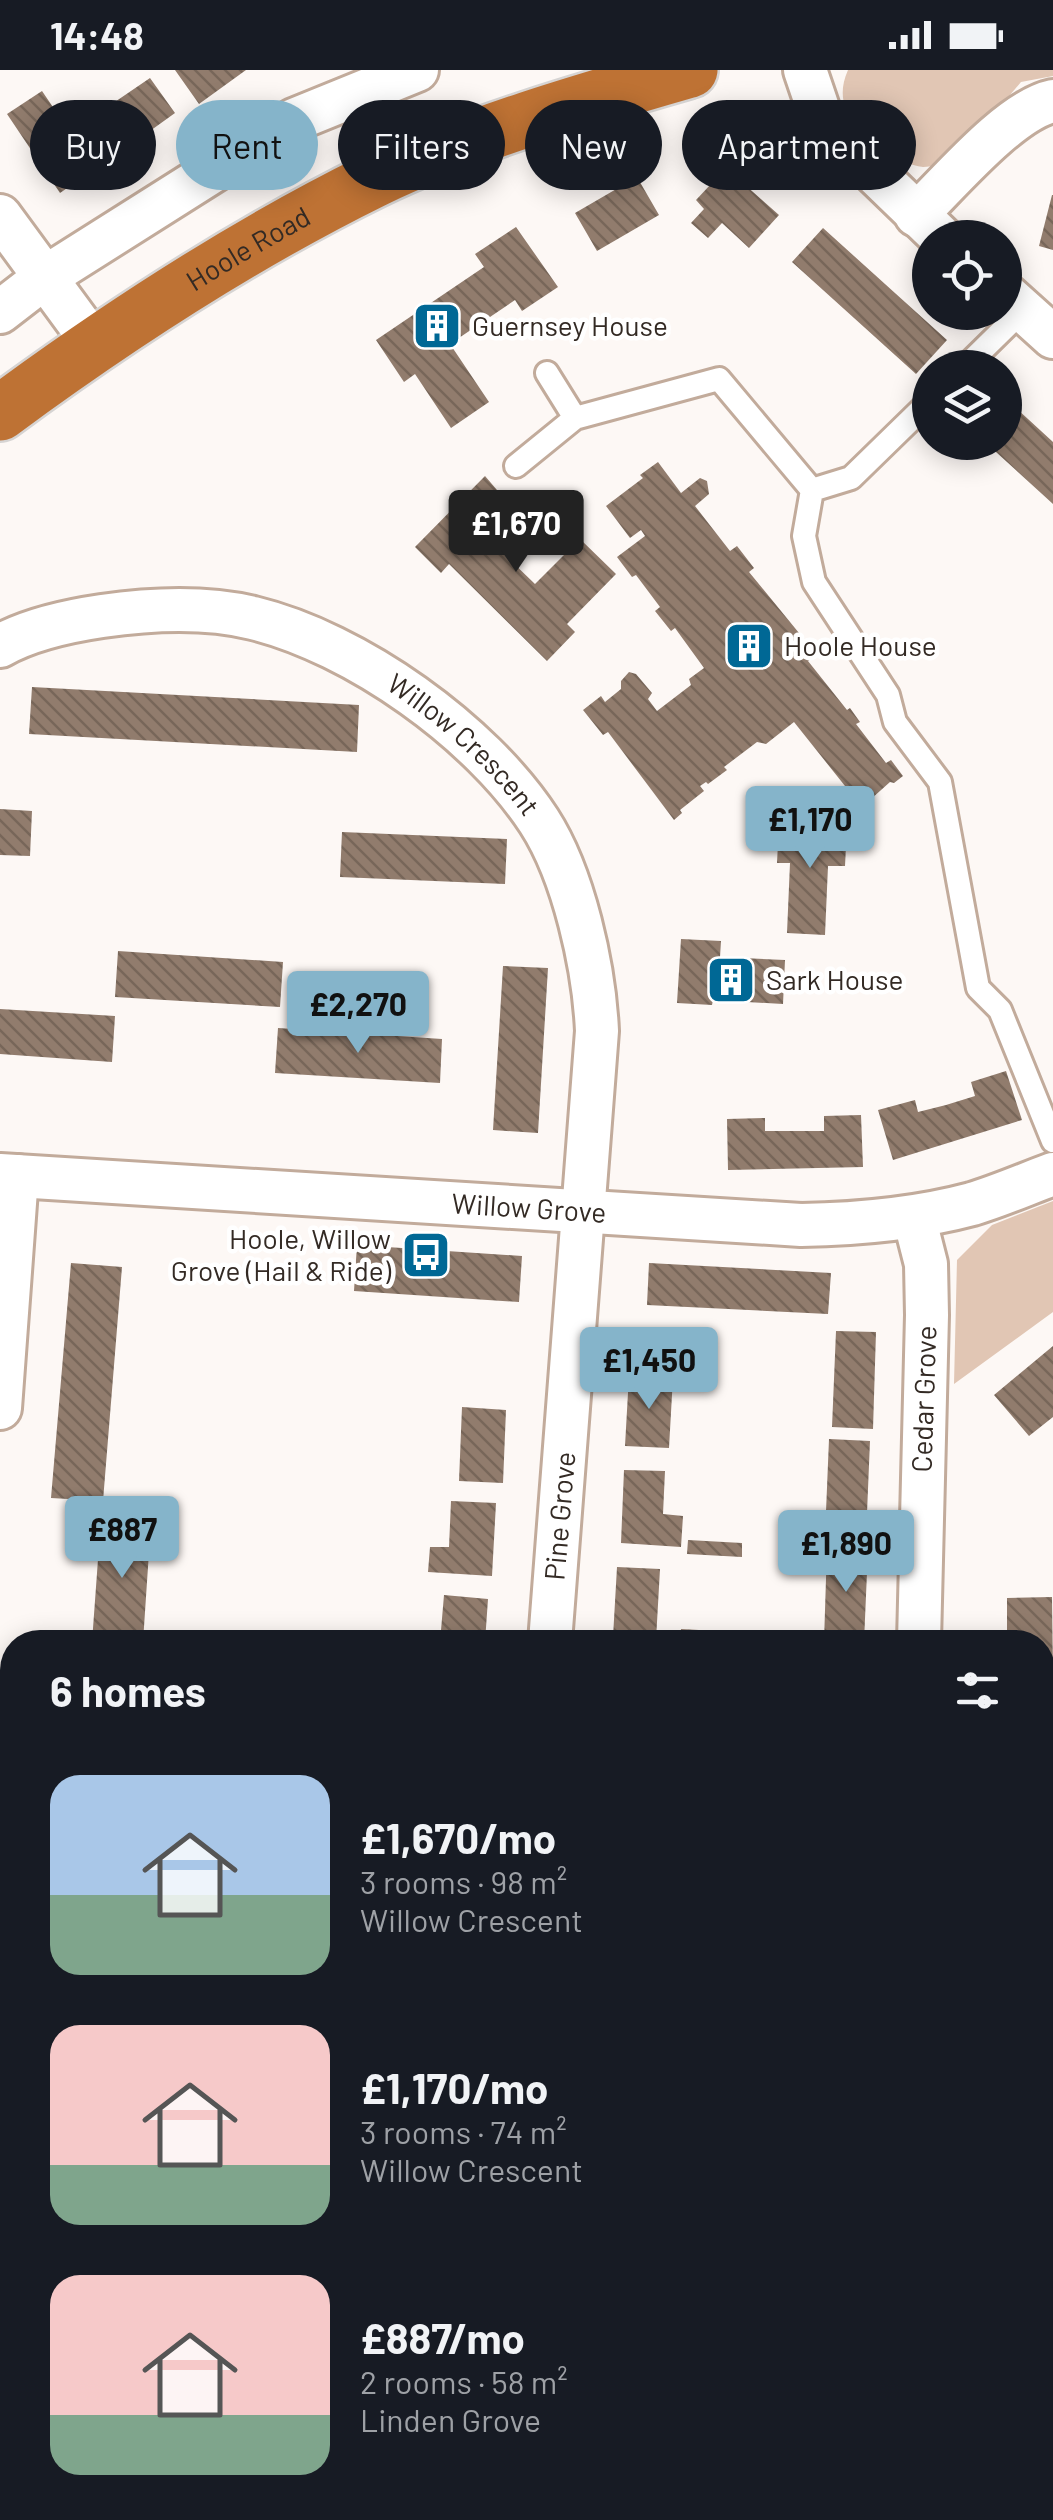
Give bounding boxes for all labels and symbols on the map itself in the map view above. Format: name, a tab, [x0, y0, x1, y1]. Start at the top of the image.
street label: Hoole Road	[180, 198, 316, 297]
building icon: Guernsey House	[411, 300, 463, 352]
place label: Guernsey House	[472, 308, 668, 342]
pin: £1,670	[435, 490, 597, 575]
building icon: Hoole House	[723, 620, 775, 672]
place label: Hoole House	[784, 628, 937, 662]
street label: Willow Crescent	[382, 665, 548, 821]
pin: £1,170	[729, 786, 891, 871]
building icon: Sark House	[705, 954, 757, 1006]
place label: Sark House	[766, 962, 903, 996]
pin: £2,270	[277, 971, 439, 1056]
street label: Willow Grove	[451, 1185, 607, 1229]
place label: Hoole, Willow Grove (Hail & Ride)	[171, 1221, 392, 1287]
bus stop icon: Hoole, Willow Grove (Hail & Ride)	[400, 1229, 452, 1281]
street label: Cedar Grove	[903, 1325, 943, 1473]
pin: £1,450	[568, 1327, 730, 1412]
street label: Pine Grove	[536, 1450, 582, 1582]
pin: £887	[63, 1496, 181, 1581]
pin: £1,890	[765, 1510, 927, 1595]

